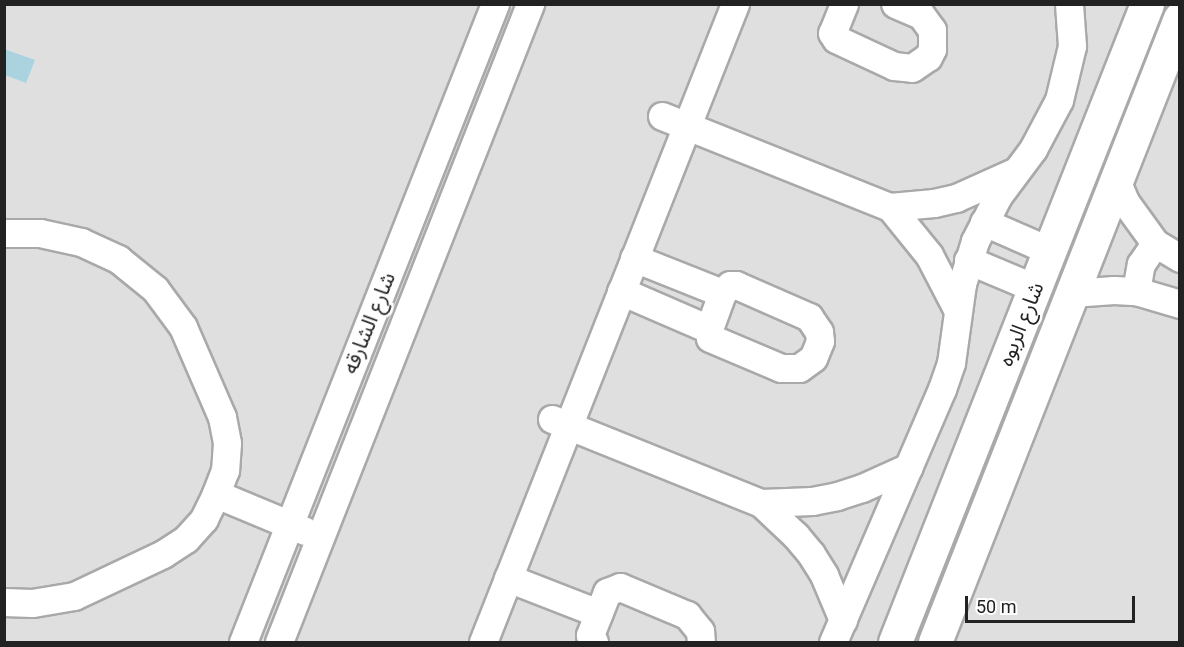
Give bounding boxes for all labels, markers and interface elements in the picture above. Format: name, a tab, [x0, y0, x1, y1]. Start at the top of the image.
street label: شارع الشارقه	[337, 269, 401, 377]
street label: شارع الربوه	[993, 278, 1049, 370]
scale bar	[968, 584, 1138, 622]
text: 50 m	[976, 596, 1016, 617]

